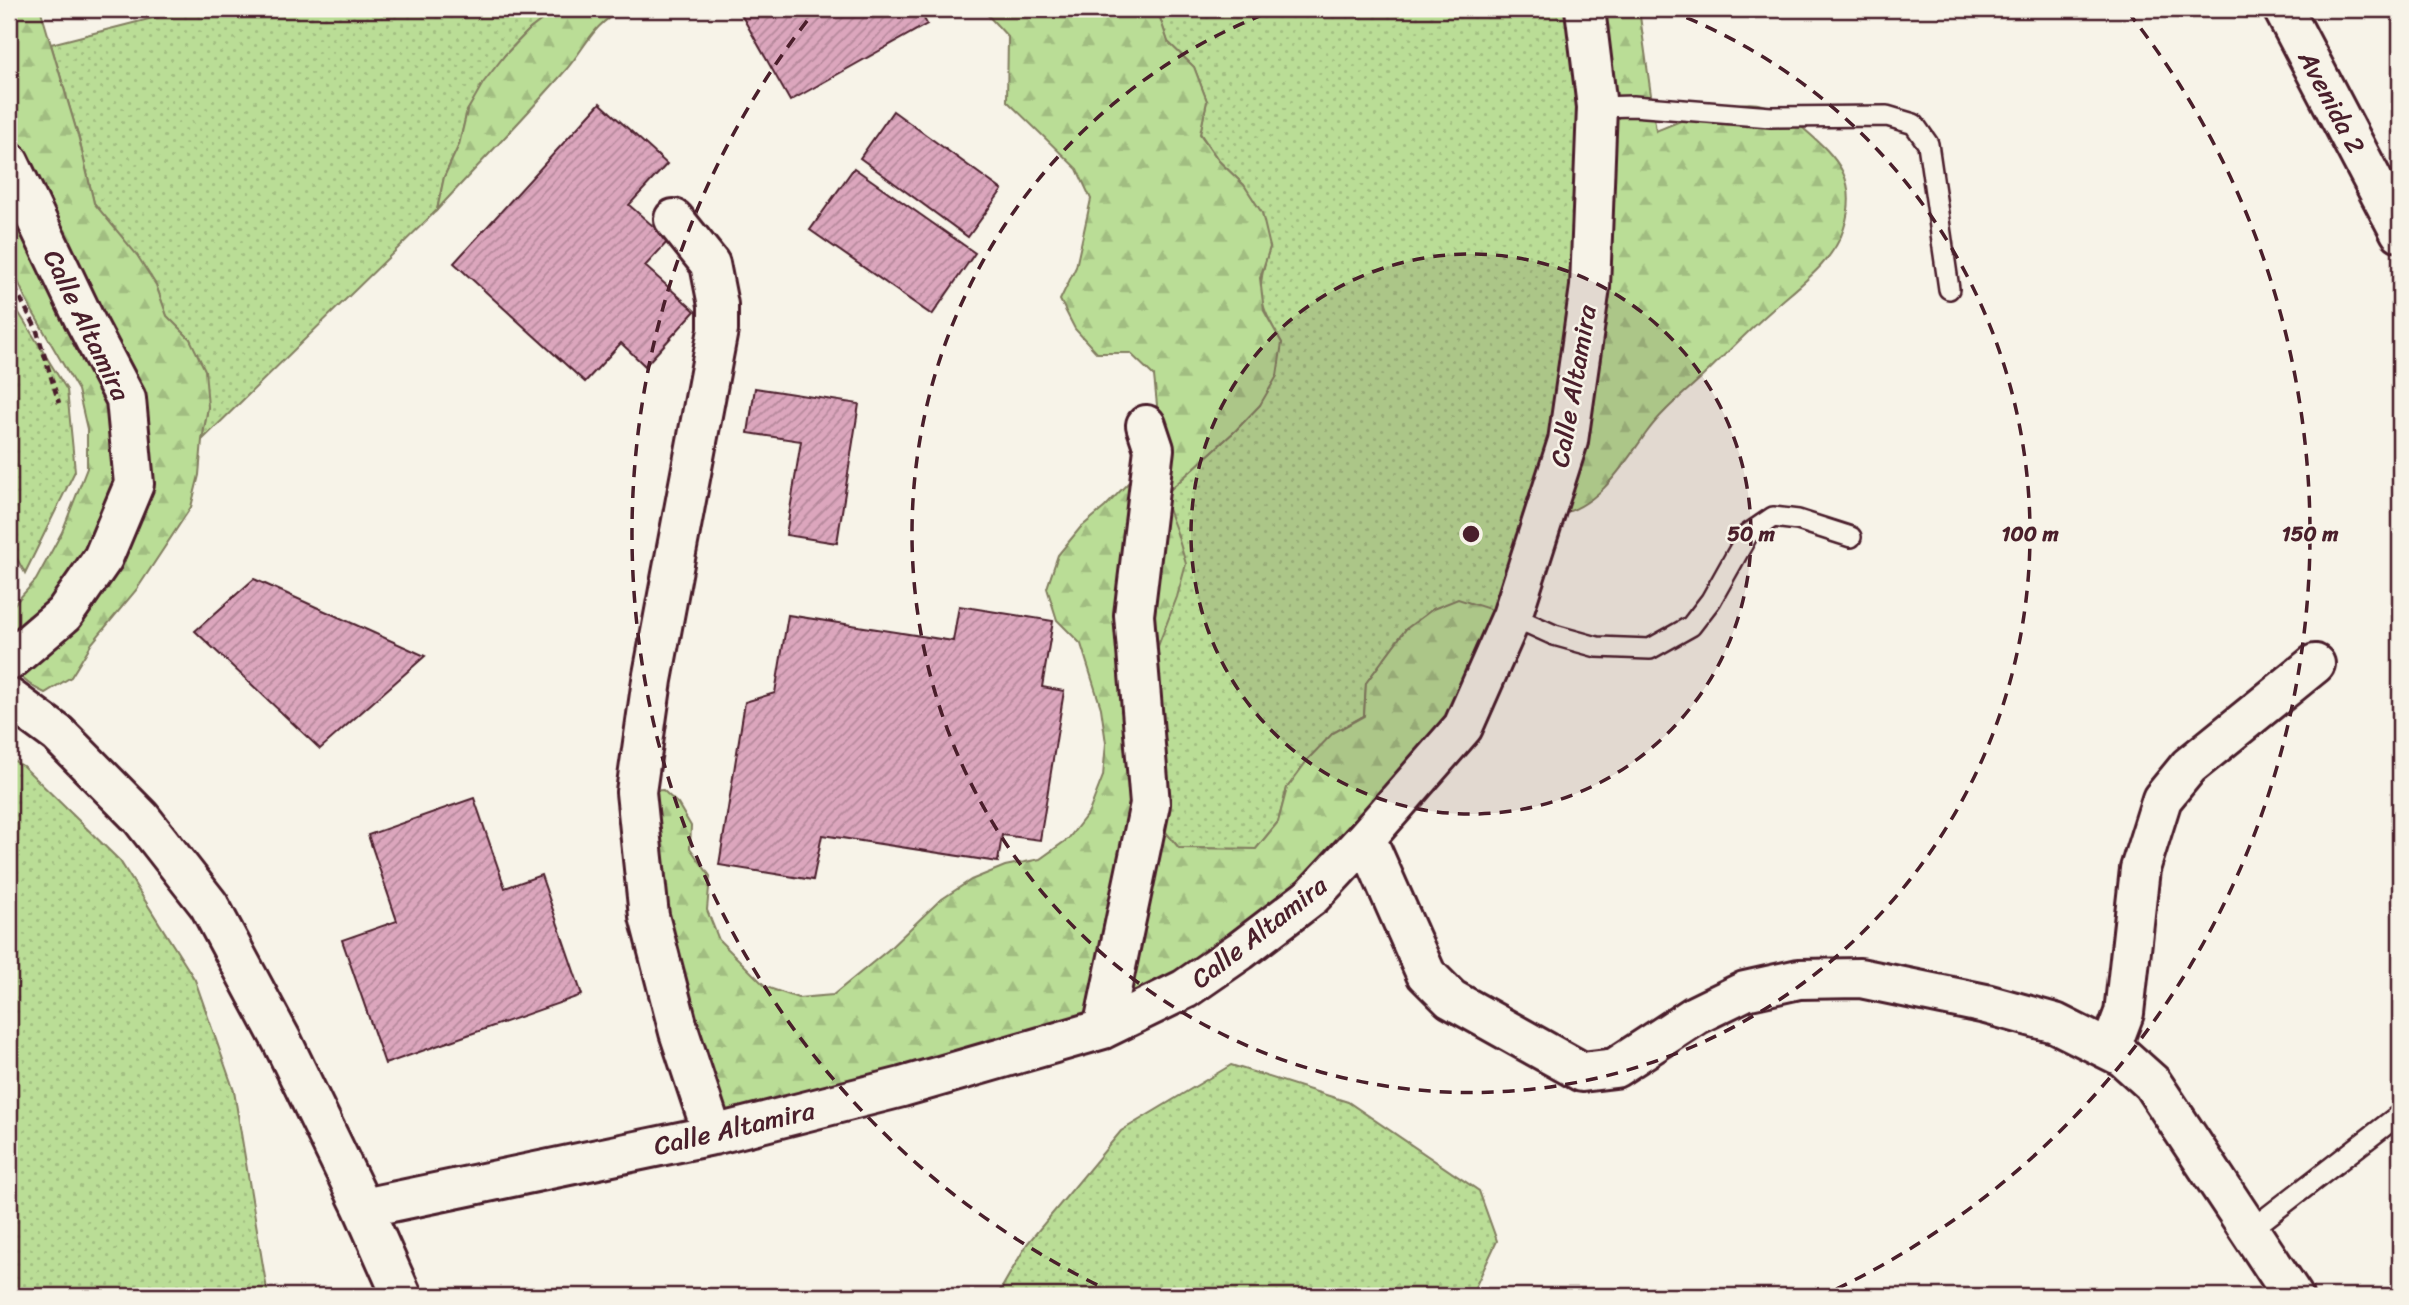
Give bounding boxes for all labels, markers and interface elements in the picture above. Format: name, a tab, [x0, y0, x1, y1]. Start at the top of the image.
street label: Avenida 2	[2285, 41, 2379, 162]
street label: Calle Altamira	[30, 241, 144, 410]
street label: Calle Altamira	[1536, 300, 1610, 471]
text: 50 m	[1727, 515, 1776, 553]
text: 100 m	[2001, 515, 2059, 553]
text: 150 m	[2282, 515, 2339, 553]
centre of rings	[1459, 522, 1483, 546]
street label: Calle Altamira	[1180, 863, 1339, 1001]
street label: Calle Altamira	[649, 1087, 820, 1169]

